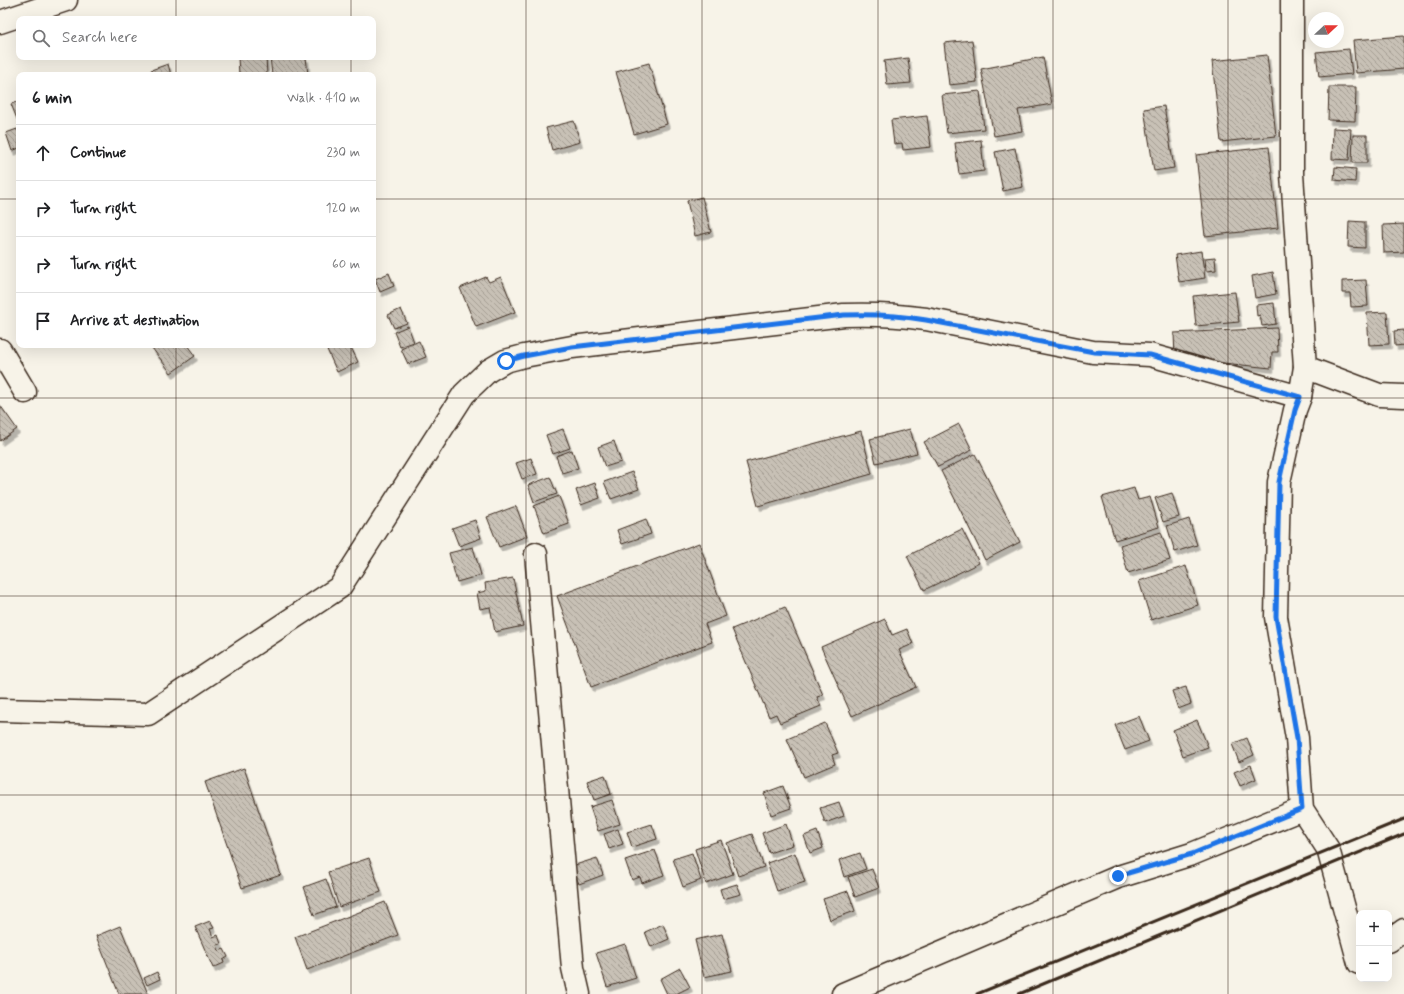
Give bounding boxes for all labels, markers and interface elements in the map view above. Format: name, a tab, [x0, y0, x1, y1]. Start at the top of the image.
north arrow	[1308, 12, 1344, 48]
search box	[16, 16, 376, 60]
icon: search	[30, 27, 52, 49]
text: Search here	[62, 28, 138, 48]
text: 6 min	[32, 87, 72, 109]
text: Walk · 410 m	[287, 90, 360, 107]
icon: ahead	[32, 142, 54, 164]
text: Continue	[70, 143, 126, 163]
text: 230 m	[326, 144, 360, 161]
icon: right	[32, 198, 54, 220]
text: Turn right	[70, 199, 137, 219]
text: 120 m	[326, 200, 360, 217]
icon: right	[32, 254, 54, 276]
text: Turn right	[70, 255, 137, 275]
text: 60 m	[332, 256, 360, 273]
icon: arrive	[32, 310, 54, 332]
text: Arrive at destination	[70, 311, 199, 331]
route start	[497, 352, 515, 370]
route end	[1109, 867, 1127, 885]
map controls	[1356, 910, 1392, 982]
button: +	[1356, 910, 1392, 946]
button: −	[1356, 946, 1392, 982]

